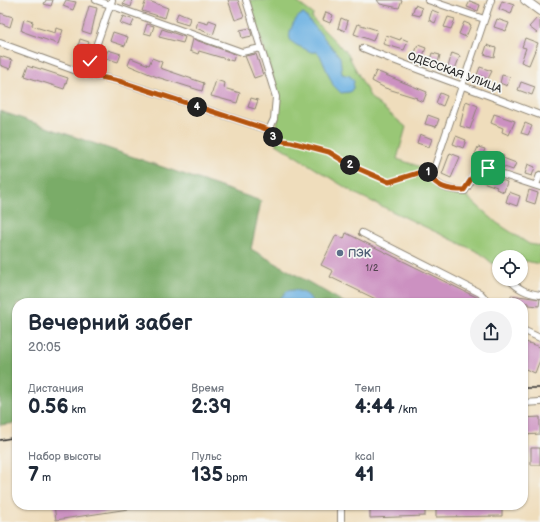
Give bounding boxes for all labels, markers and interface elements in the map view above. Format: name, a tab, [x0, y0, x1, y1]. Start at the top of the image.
pin	[73, 44, 107, 78]
street label: ОДЕССКАЯ УЛИЦА	[406, 49, 504, 96]
icon: check	[79, 50, 101, 72]
pin: 4	[187, 97, 207, 117]
text: 4	[194, 100, 200, 113]
pin: 3	[263, 127, 283, 147]
text: 3	[270, 130, 276, 143]
pin	[471, 151, 505, 185]
pin: 2	[340, 155, 360, 175]
icon: arrive	[477, 157, 499, 179]
text: 2	[347, 158, 353, 171]
pin: 1	[418, 162, 438, 182]
text: 1	[426, 165, 430, 178]
place label: ПЭК	[348, 247, 372, 260]
marker: ПЭК	[335, 248, 345, 258]
map controls	[492, 250, 528, 286]
button: locate	[492, 250, 528, 286]
house number: 1/2	[366, 263, 379, 274]
text: Вечерний забег	[28, 310, 192, 337]
button: share	[470, 311, 512, 353]
text: 20:05	[28, 339, 61, 355]
text: Дистанция	[28, 382, 84, 395]
text: Время	[191, 382, 224, 395]
text: Темп	[355, 382, 381, 395]
text: 0.56	[28, 395, 69, 419]
text: 2:39	[191, 395, 232, 419]
text: 4:44	[355, 395, 395, 419]
text: km	[69, 403, 86, 416]
text: /km	[395, 403, 417, 416]
text: Набор высоты	[28, 450, 101, 463]
text: Пульс	[191, 450, 222, 463]
text: kcal	[355, 450, 374, 463]
text: 7	[28, 463, 39, 487]
text: 135	[191, 463, 223, 487]
text: 41	[355, 463, 374, 487]
text: m	[39, 471, 51, 484]
text: bpm	[223, 471, 248, 484]

